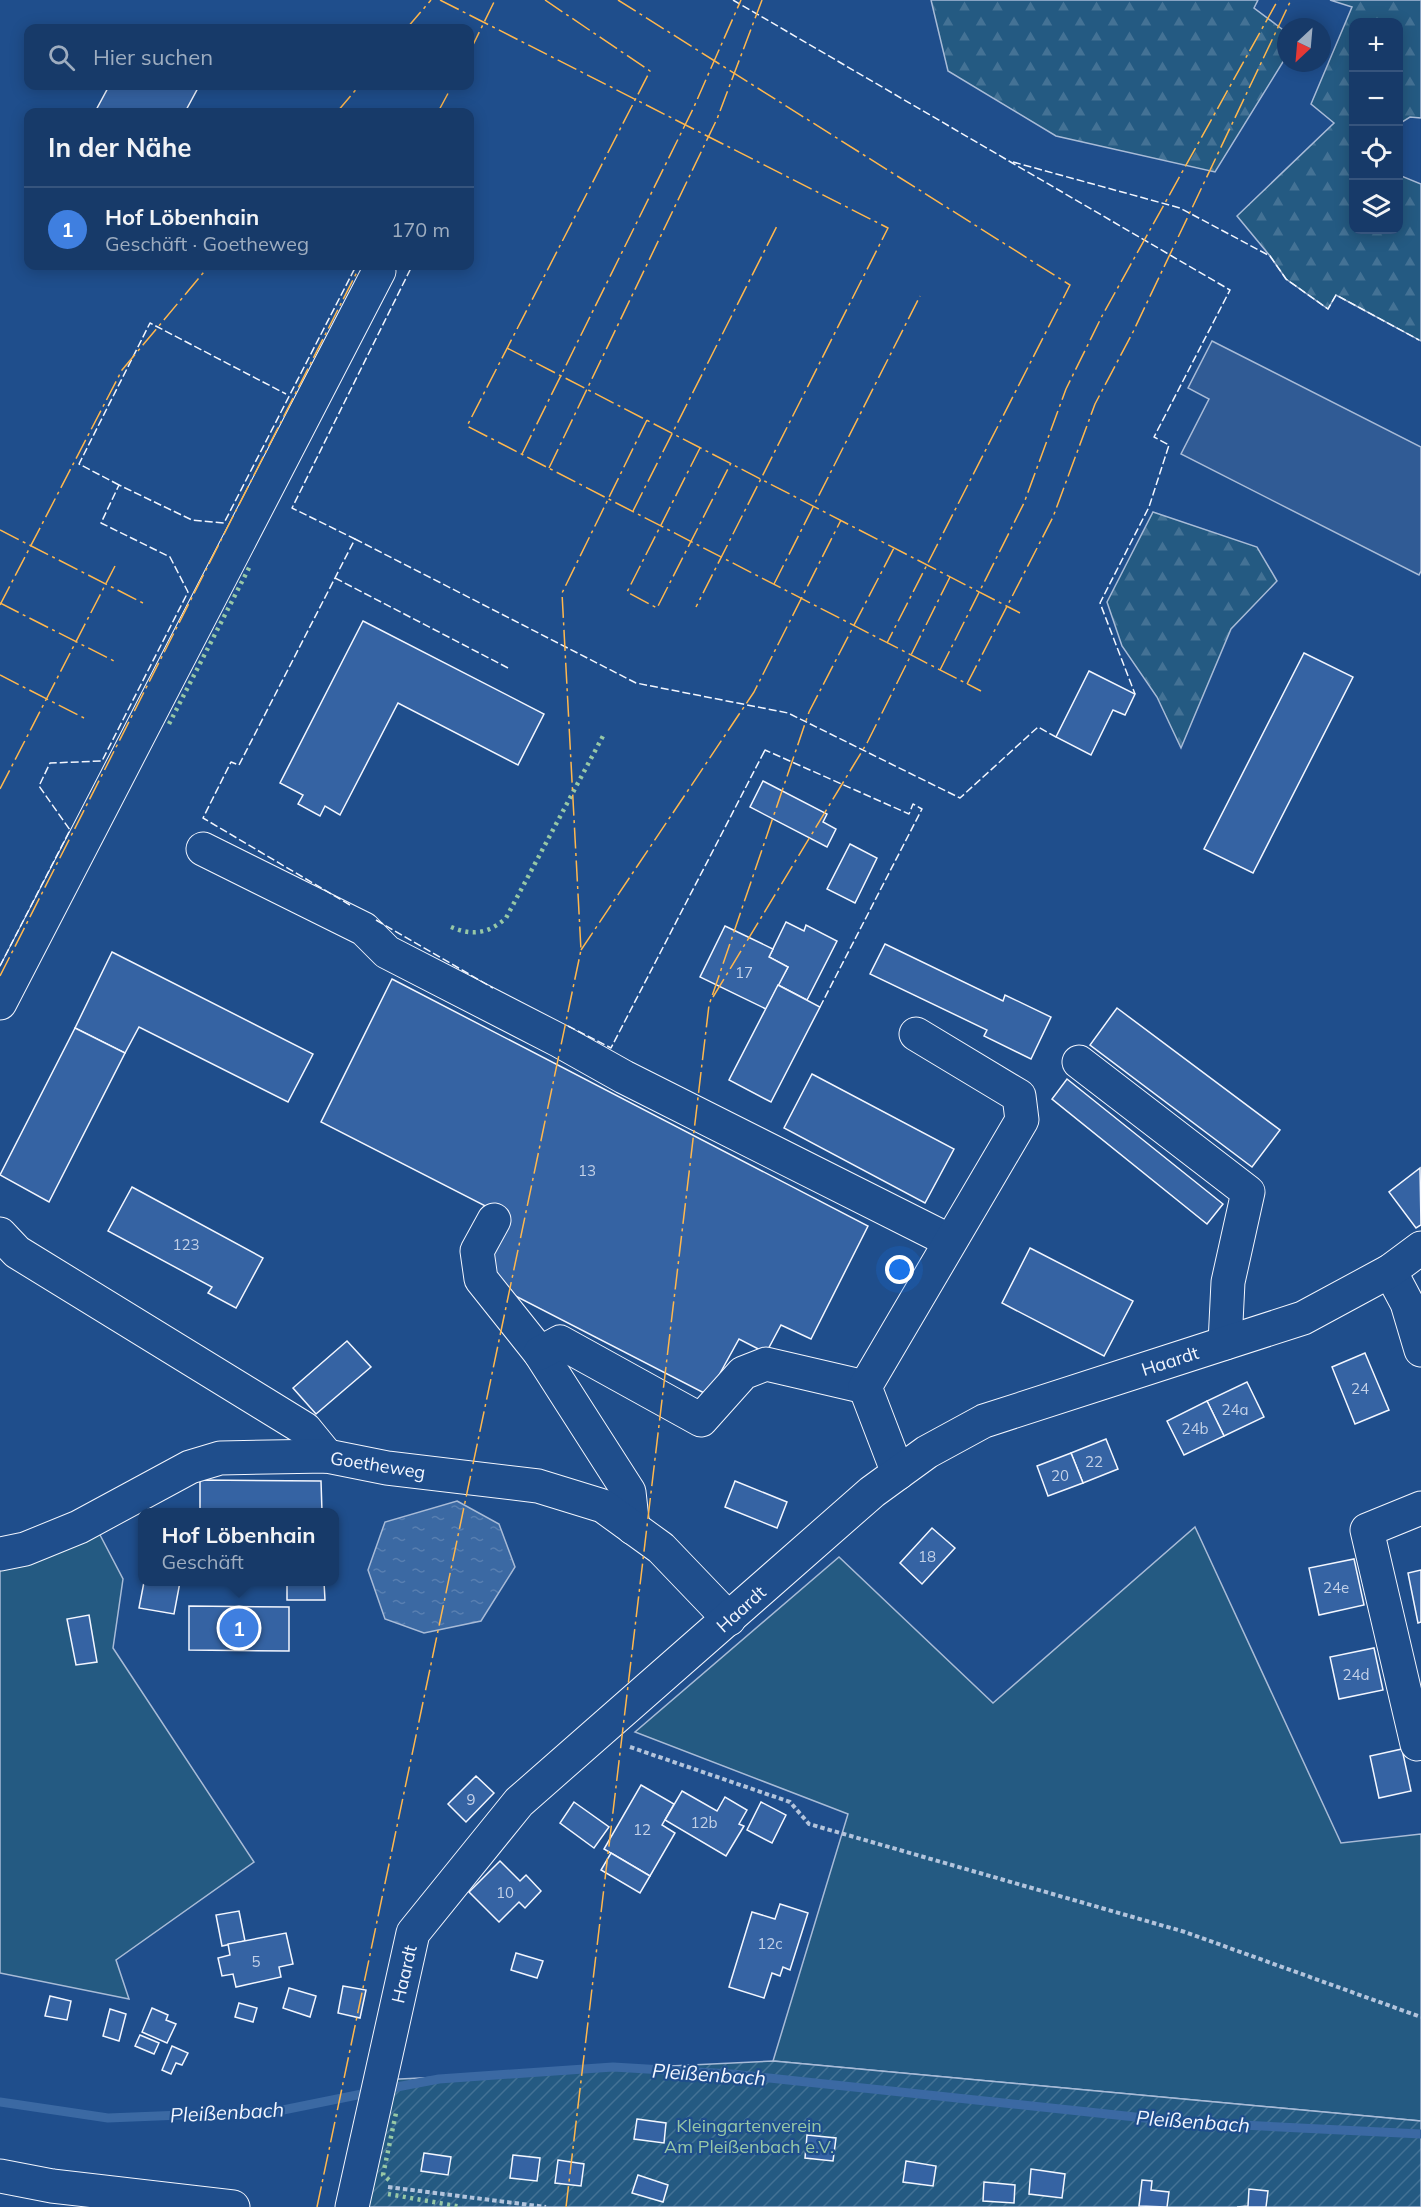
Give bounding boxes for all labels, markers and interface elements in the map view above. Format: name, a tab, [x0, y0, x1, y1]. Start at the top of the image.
north arrow	[1277, 18, 1331, 72]
map controls	[1349, 18, 1403, 234]
button: +	[1349, 18, 1403, 72]
search box	[24, 24, 474, 90]
icon: search	[45, 41, 78, 74]
text: Hier suchen	[93, 43, 213, 71]
button: −	[1349, 72, 1403, 126]
button: locate	[1349, 126, 1403, 180]
text: In der Nähe	[48, 131, 192, 164]
button: layers	[1349, 180, 1403, 234]
text: Hof Löbenhain	[105, 203, 259, 231]
text: 1	[62, 217, 74, 242]
text: 170 m	[391, 217, 450, 242]
text: Geschäft · Goetheweg	[105, 231, 309, 256]
house number: 17	[735, 963, 753, 982]
house number: 13	[578, 1161, 596, 1180]
house number: 123	[172, 1235, 200, 1254]
your location	[885, 1255, 914, 1284]
street label: Haardt	[1138, 1341, 1202, 1381]
house number: 24	[1351, 1379, 1369, 1398]
house number: 24a	[1221, 1400, 1249, 1419]
house number: 24b	[1181, 1419, 1209, 1438]
street label: Goetheweg	[329, 1446, 427, 1484]
house number: 22	[1085, 1452, 1103, 1471]
house number: 20	[1051, 1466, 1069, 1485]
popup	[138, 1508, 339, 1586]
text: Hof Löbenhain	[161, 1521, 316, 1549]
house number: 18	[918, 1547, 936, 1566]
text: Geschäft	[161, 1549, 244, 1574]
house number: 24e	[1323, 1578, 1349, 1597]
street label: Haardt	[711, 1581, 771, 1637]
pin: 1	[220, 1606, 258, 1650]
house number: 24d	[1342, 1665, 1370, 1684]
house number: 9	[466, 1790, 476, 1809]
house number: 12b	[690, 1813, 718, 1832]
house number: 12	[633, 1820, 651, 1839]
house number: 10	[496, 1883, 514, 1902]
house number: 12c	[757, 1934, 783, 1953]
street label: Haardt	[386, 1943, 422, 2005]
house number: 5	[251, 1952, 261, 1971]
water label: Pleißenbach	[651, 2058, 767, 2090]
water label: Pleißenbach	[169, 2097, 285, 2127]
water label: Pleißenbach	[1135, 2105, 1251, 2137]
park label: Kleingartenverein Am Pleißenbach e.V.	[664, 2114, 834, 2158]

